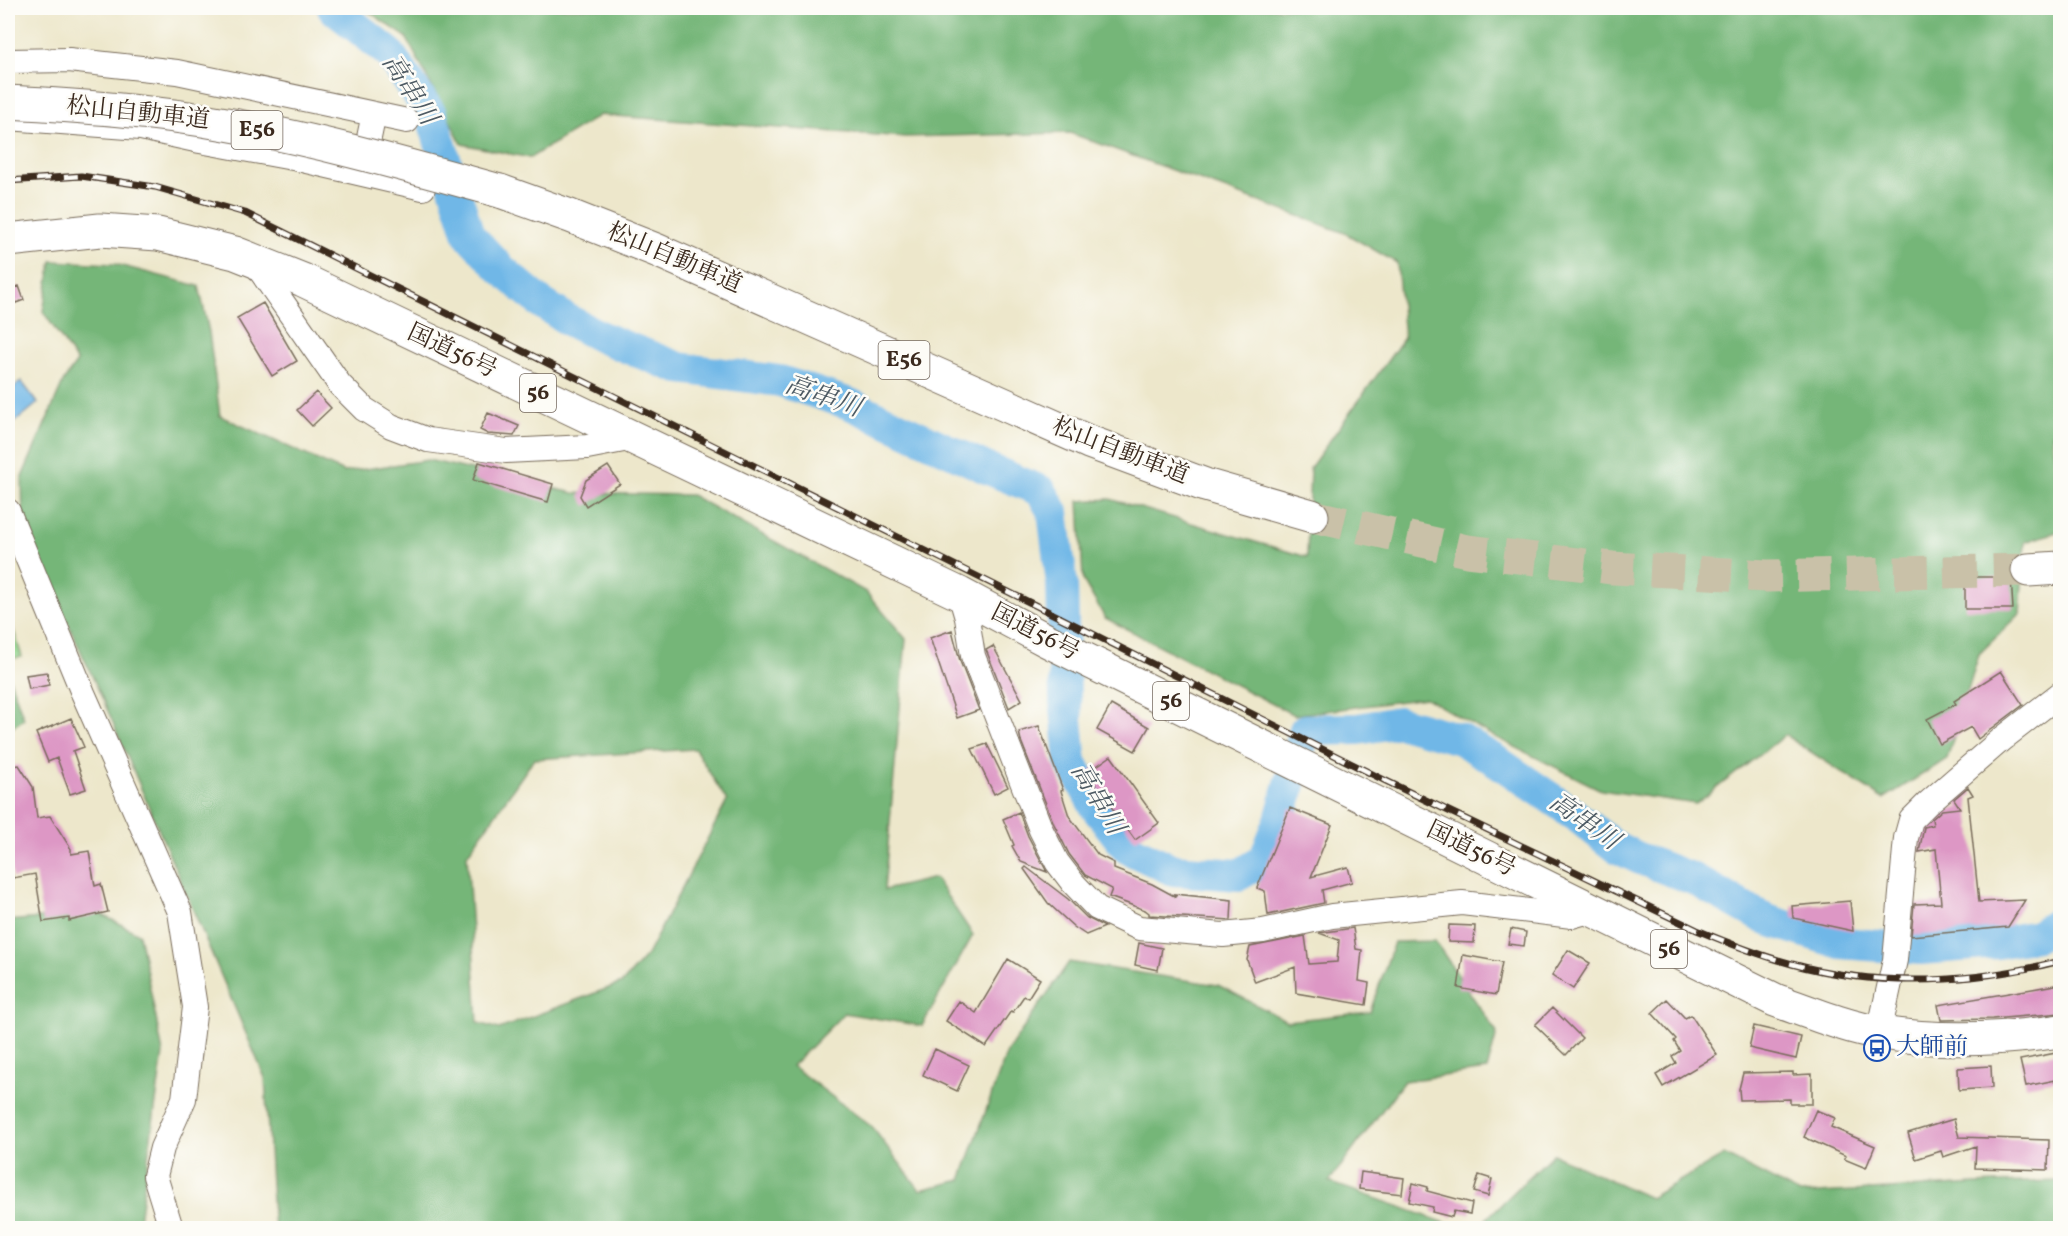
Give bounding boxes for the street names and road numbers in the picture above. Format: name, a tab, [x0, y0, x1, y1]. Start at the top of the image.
street label: 松山自動車道	[65, 90, 211, 138]
road number: E56	[232, 111, 282, 149]
street label: 松山自動車道	[601, 215, 747, 303]
street label: 国道56号	[401, 316, 503, 388]
road number: E56	[878, 341, 930, 379]
road number: 56	[520, 374, 556, 412]
street label: 松山自動車道	[1047, 410, 1193, 494]
street label: 国道56号	[985, 596, 1085, 670]
road number: 56	[1153, 682, 1189, 720]
street label: 国道56号	[1421, 814, 1521, 886]
road number: 56	[1651, 930, 1687, 968]

